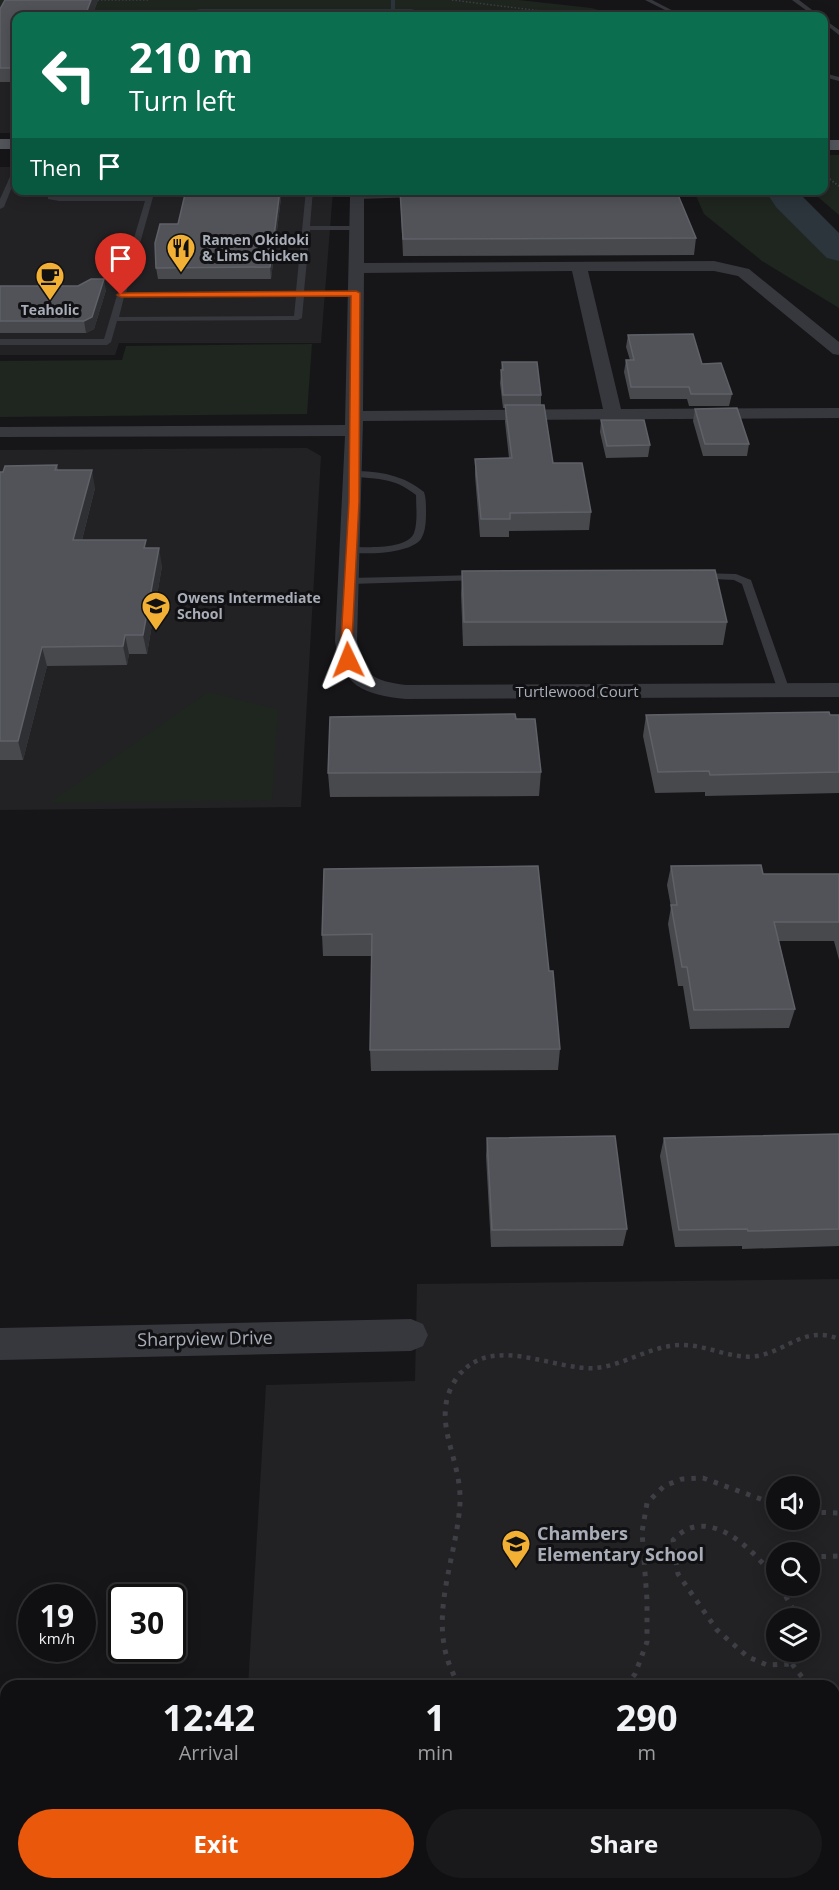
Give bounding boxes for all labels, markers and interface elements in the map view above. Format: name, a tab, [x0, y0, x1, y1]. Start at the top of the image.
text: 210 m	[129, 28, 253, 85]
icon: left	[30, 36, 108, 114]
text: Turn left	[129, 82, 236, 119]
icon: arrive	[93, 150, 126, 183]
text: Then	[30, 152, 81, 182]
place label: Ramen Okidoki & Lims Chicken	[202, 230, 309, 265]
restaurant icon: Ramen Okidoki & Lims Chicken	[165, 232, 197, 274]
pin	[95, 233, 146, 295]
icon: arrive	[104, 242, 137, 275]
cafe icon: Teaholic	[34, 260, 66, 302]
place label: Teaholic	[21, 300, 79, 319]
place label: Owens Intermediate School	[177, 588, 321, 623]
school or university icon: Owens Intermediate School	[140, 590, 172, 632]
position arrow	[316, 628, 380, 692]
street label: Turtlewood Court	[515, 681, 639, 701]
street label: Sharpview Drive	[137, 1325, 273, 1351]
map controls	[766, 1476, 820, 1662]
button: sound	[766, 1476, 820, 1530]
place label: Chambers Elementary School	[537, 1521, 704, 1566]
school or university icon: Chambers Elementary School	[500, 1528, 532, 1570]
button: search	[766, 1542, 820, 1596]
speed limit sign: 30	[108, 1584, 186, 1662]
text: 19	[40, 1595, 74, 1636]
button: layers	[766, 1608, 820, 1662]
text: km/h	[39, 1628, 75, 1648]
text: 12:42	[162, 1693, 255, 1742]
text: 1	[425, 1693, 446, 1742]
text: 290	[616, 1693, 678, 1742]
text: Arrival	[179, 1739, 239, 1766]
text: min	[417, 1739, 453, 1766]
text: m	[637, 1739, 656, 1766]
button: Exit	[18, 1809, 414, 1878]
button: Share	[426, 1809, 822, 1878]

